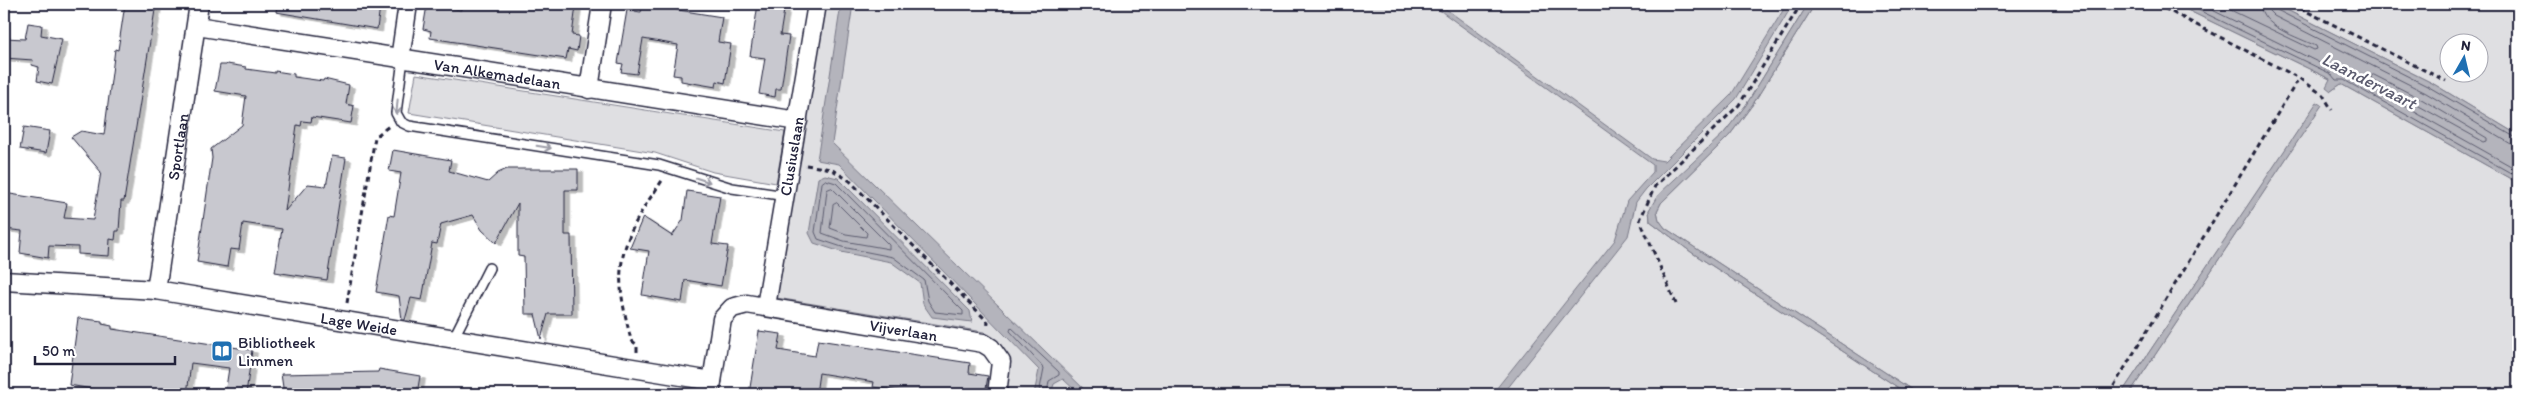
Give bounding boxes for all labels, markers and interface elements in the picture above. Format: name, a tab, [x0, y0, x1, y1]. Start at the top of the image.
north arrow	[2440, 32, 2490, 82]
text: N	[2460, 37, 2472, 55]
water label: Laandervaart	[2318, 48, 2422, 115]
street label: Van Alkemadelaan	[432, 54, 562, 93]
one-way arrow	[392, 99, 402, 115]
street label: Sportlaan	[163, 112, 192, 181]
street label: Clusiuslaan	[775, 114, 807, 197]
one-way arrow	[536, 143, 552, 153]
one-way arrow	[695, 175, 711, 185]
street label: Lage Weide	[319, 308, 399, 339]
street label: Vijverlaan	[868, 315, 939, 345]
scale bar	[35, 333, 175, 365]
place label: Bibliotheek Limmen	[238, 333, 316, 370]
library icon: Bibliotheek Limmen	[210, 339, 234, 363]
text: 50 m	[42, 342, 75, 360]

